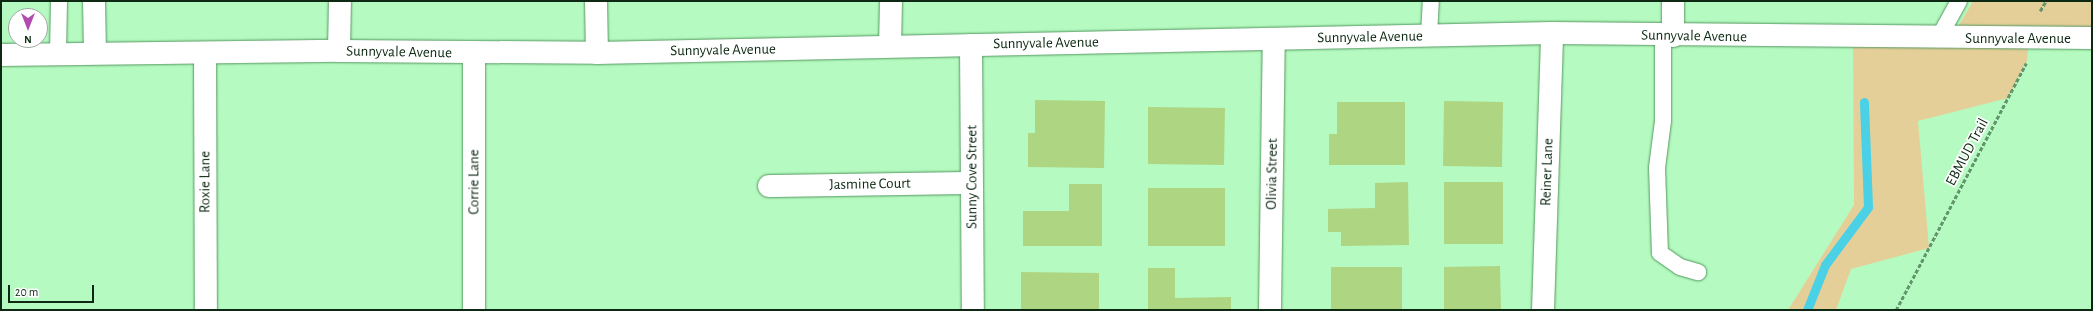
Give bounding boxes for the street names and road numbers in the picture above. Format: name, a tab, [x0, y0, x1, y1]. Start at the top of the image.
street label: Sunnyvale Avenue	[1641, 26, 1747, 46]
street label: Sunnyvale Avenue	[1317, 27, 1423, 47]
street label: Sunnyvale Avenue	[1965, 30, 2071, 48]
street label: Sunnyvale Avenue	[993, 33, 1099, 53]
street label: Sunnyvale Avenue	[670, 40, 776, 60]
street label: Sunnyvale Avenue	[346, 42, 452, 62]
street label: EBMUD Trail	[1942, 115, 1992, 189]
street label: Sunny Cove Street	[963, 125, 981, 229]
street label: Olivia Street	[1262, 138, 1282, 210]
street label: Reiner Lane	[1537, 138, 1557, 206]
street label: Corrie Lane	[465, 149, 483, 215]
street label: Roxie Lane	[196, 151, 214, 213]
street label: Jasmine Court	[829, 174, 911, 194]

